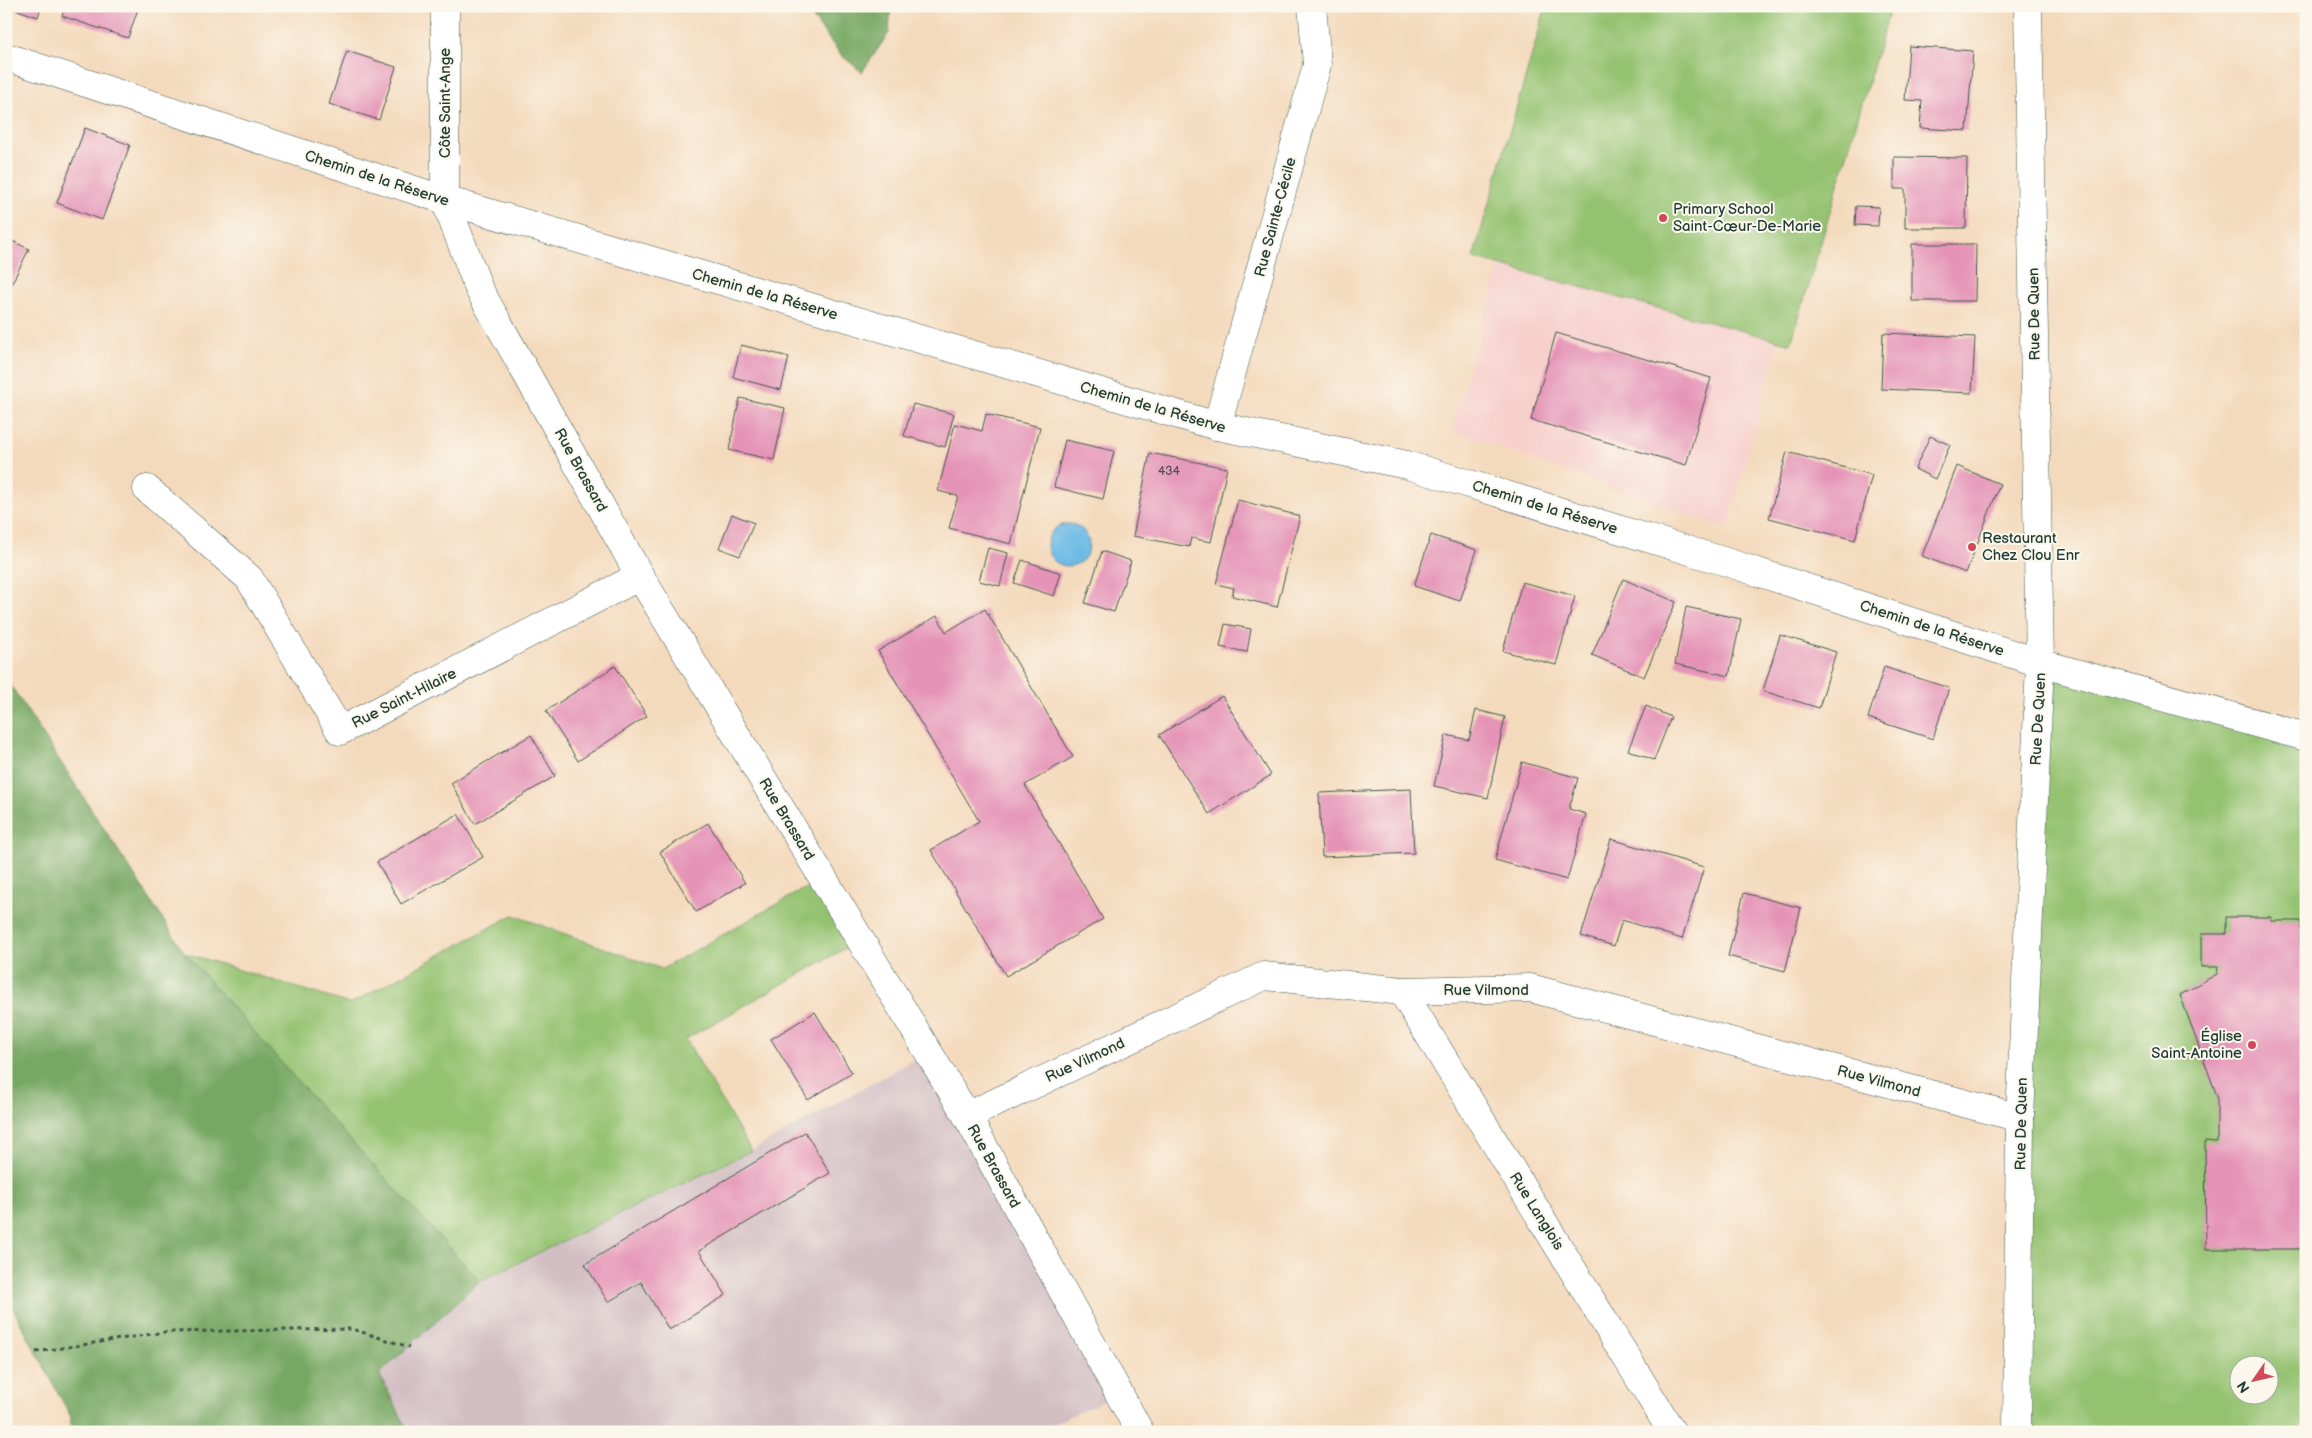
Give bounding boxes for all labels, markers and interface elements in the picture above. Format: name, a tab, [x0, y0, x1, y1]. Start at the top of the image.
street label: Côte Saint-Ange	[436, 48, 455, 158]
street label: Chemin de la Réserve	[302, 146, 452, 211]
street label: Rue Sainte-Cécile	[1250, 155, 1301, 279]
place label: Primary School Saint-Cœur-De-Marie	[1673, 200, 1821, 236]
marker: Primary School Saint-Cœur-De-Marie	[1657, 212, 1669, 224]
street label: Chemin de la Réserve	[690, 265, 840, 324]
street label: Rue De Quen	[2024, 267, 2045, 361]
street label: Chemin de la Réserve	[1078, 378, 1228, 437]
street label: Rue Brassard	[550, 425, 611, 515]
house number: 434	[1158, 464, 1181, 479]
street label: Chemin de la Réserve	[1470, 476, 1620, 539]
place label: Restaurant Chez Clou Enr	[1982, 529, 2080, 565]
marker: Restaurant Chez Clou Enr	[1966, 541, 1978, 553]
street label: Chemin de la Réserve	[1857, 596, 2007, 661]
street label: Rue Saint-Hilaire	[349, 664, 460, 733]
street label: Rue De Quen	[2027, 672, 2050, 766]
street label: Rue Brassard	[755, 775, 819, 864]
street label: Rue Vilmond	[1443, 981, 1529, 1000]
place label: Église Saint-Antoine	[2151, 1027, 2242, 1063]
street label: Rue Vilmond	[1042, 1034, 1128, 1087]
marker: Église Saint-Antoine	[2246, 1039, 2258, 1051]
street label: Rue Vilmond	[1835, 1061, 1923, 1102]
street label: Rue De Quen	[2011, 1077, 2032, 1171]
street label: Rue Brassard	[963, 1121, 1024, 1211]
street label: Rue Langlois	[1505, 1169, 1568, 1254]
north arrow	[2230, 1356, 2280, 1406]
text: N	[2234, 1378, 2254, 1396]

